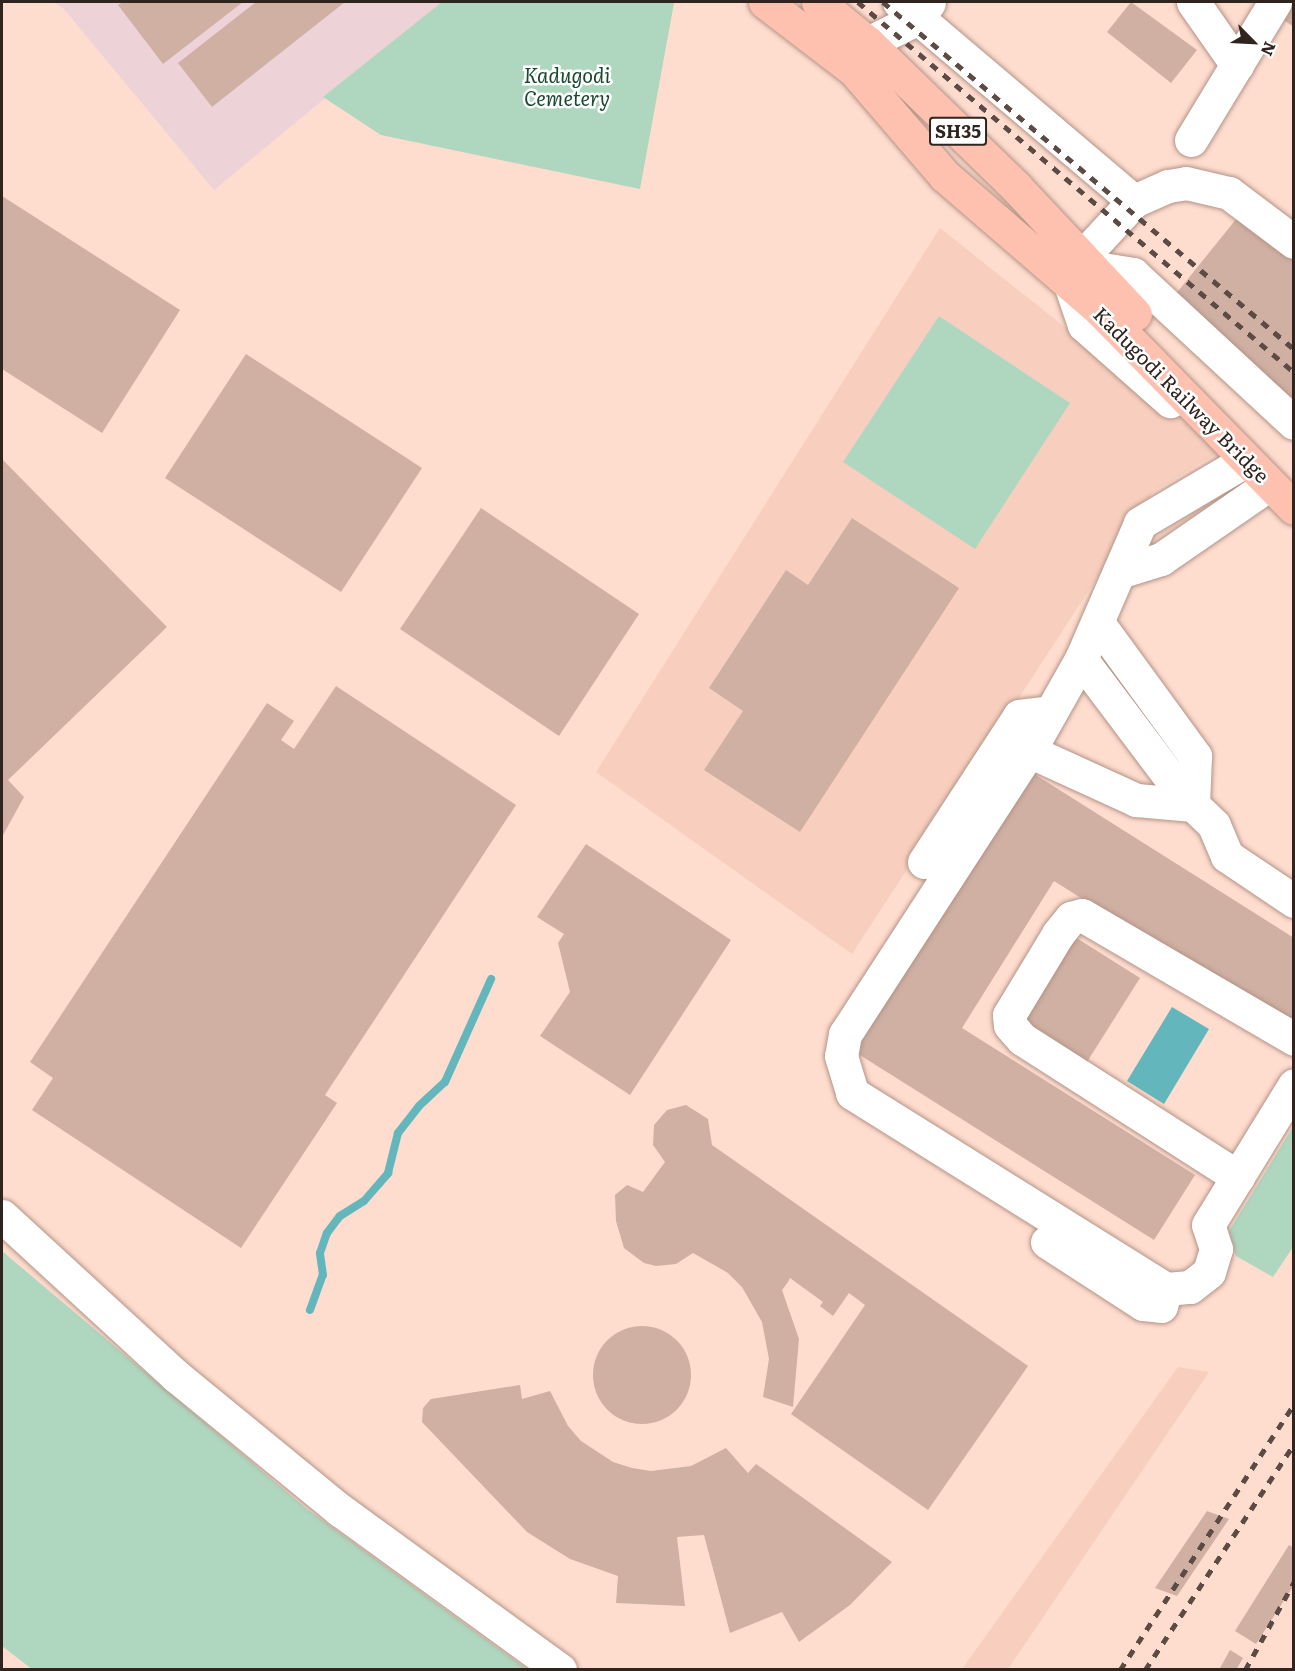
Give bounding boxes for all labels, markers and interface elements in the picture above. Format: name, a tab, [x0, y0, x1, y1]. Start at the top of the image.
north arrow	[1223, 12, 1283, 72]
text: N	[1256, 38, 1283, 60]
park label: Kadugodi Cemetery	[524, 63, 610, 110]
road number: SH35	[928, 116, 988, 146]
street label: Kadugodi Railway Bridge	[1089, 301, 1275, 487]

